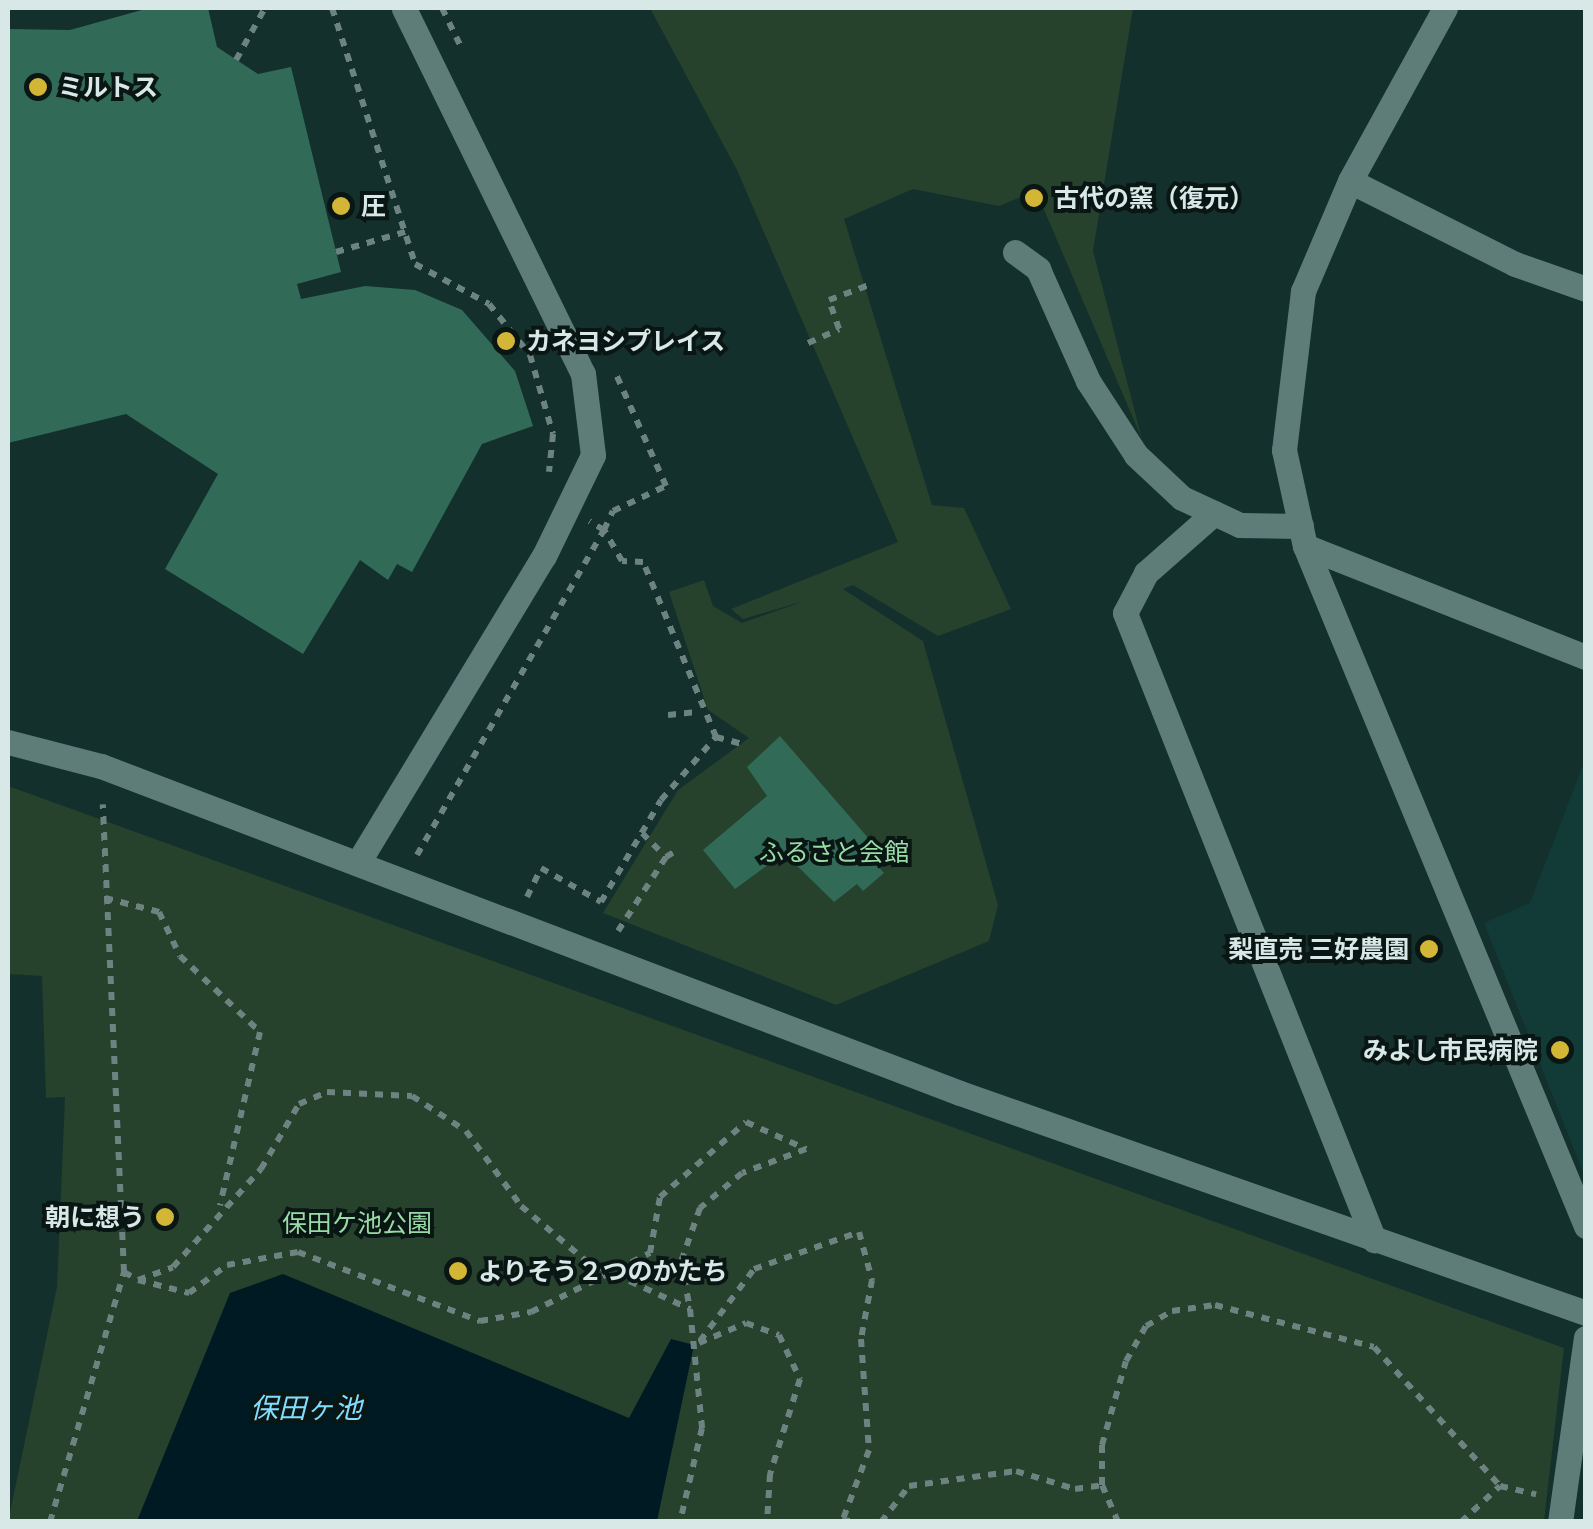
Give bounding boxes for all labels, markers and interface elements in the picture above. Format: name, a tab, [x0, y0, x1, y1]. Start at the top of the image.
place label: ミルトス	[58, 72, 158, 102]
marker: ミルトス	[27, 76, 49, 98]
place label: 古代の窯（復元）	[1054, 183, 1254, 213]
marker: 古代の窯（復元）	[1023, 187, 1045, 209]
place label: 圧	[361, 191, 386, 221]
marker: 圧	[330, 195, 352, 217]
place label: カネヨシプレイス	[526, 326, 726, 356]
marker: カネヨシプレイス	[495, 330, 517, 352]
park label: ふるさと会館	[759, 837, 909, 867]
place label: 梨直売 三好農園	[1228, 934, 1409, 964]
marker: 梨直売 三好農園	[1418, 938, 1440, 960]
place label: みよし市民病院	[1363, 1035, 1538, 1065]
marker: みよし市民病院	[1547, 1037, 1573, 1063]
place label: 朝に想う	[45, 1202, 145, 1232]
marker: 朝に想う	[154, 1206, 176, 1228]
park label: 保田ケ池公園	[282, 1208, 432, 1238]
place label: よりそう２つのかたち	[478, 1256, 728, 1286]
marker: よりそう２つのかたち	[447, 1260, 469, 1282]
water label: 保田ヶ池	[250, 1391, 362, 1425]

